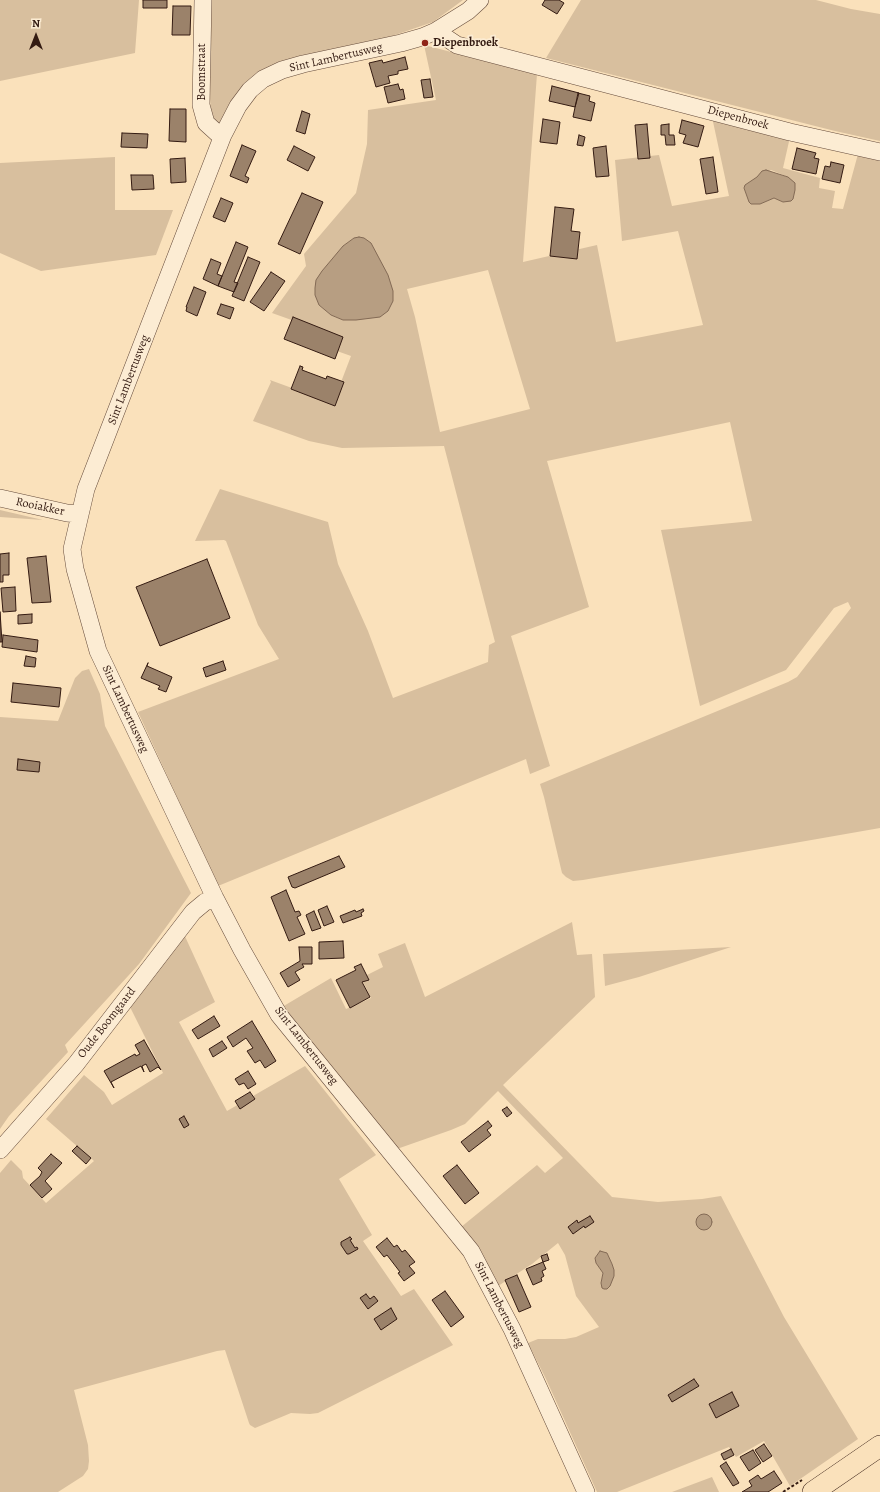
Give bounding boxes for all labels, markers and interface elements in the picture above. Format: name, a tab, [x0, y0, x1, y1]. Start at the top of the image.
north arrow	[16, 16, 56, 56]
text: N	[32, 16, 40, 31]
place label: Diepenbroek	[433, 36, 498, 50]
marker: Diepenbroek	[420, 38, 430, 48]
street label: Sint Lambertusweg	[288, 40, 384, 76]
street label: Boomstraat	[195, 43, 209, 101]
street label: Diepenbroek	[706, 103, 770, 133]
street label: Sint Lambertusweg	[105, 333, 153, 427]
street label: Rooiakker	[14, 495, 66, 519]
street label: Sint Lambertusweg	[98, 663, 152, 755]
street label: Oude Boomgaard	[75, 985, 139, 1061]
street label: Sint Lambertusweg	[271, 1004, 341, 1088]
street label: Sint Lambertusweg	[471, 1259, 527, 1351]

